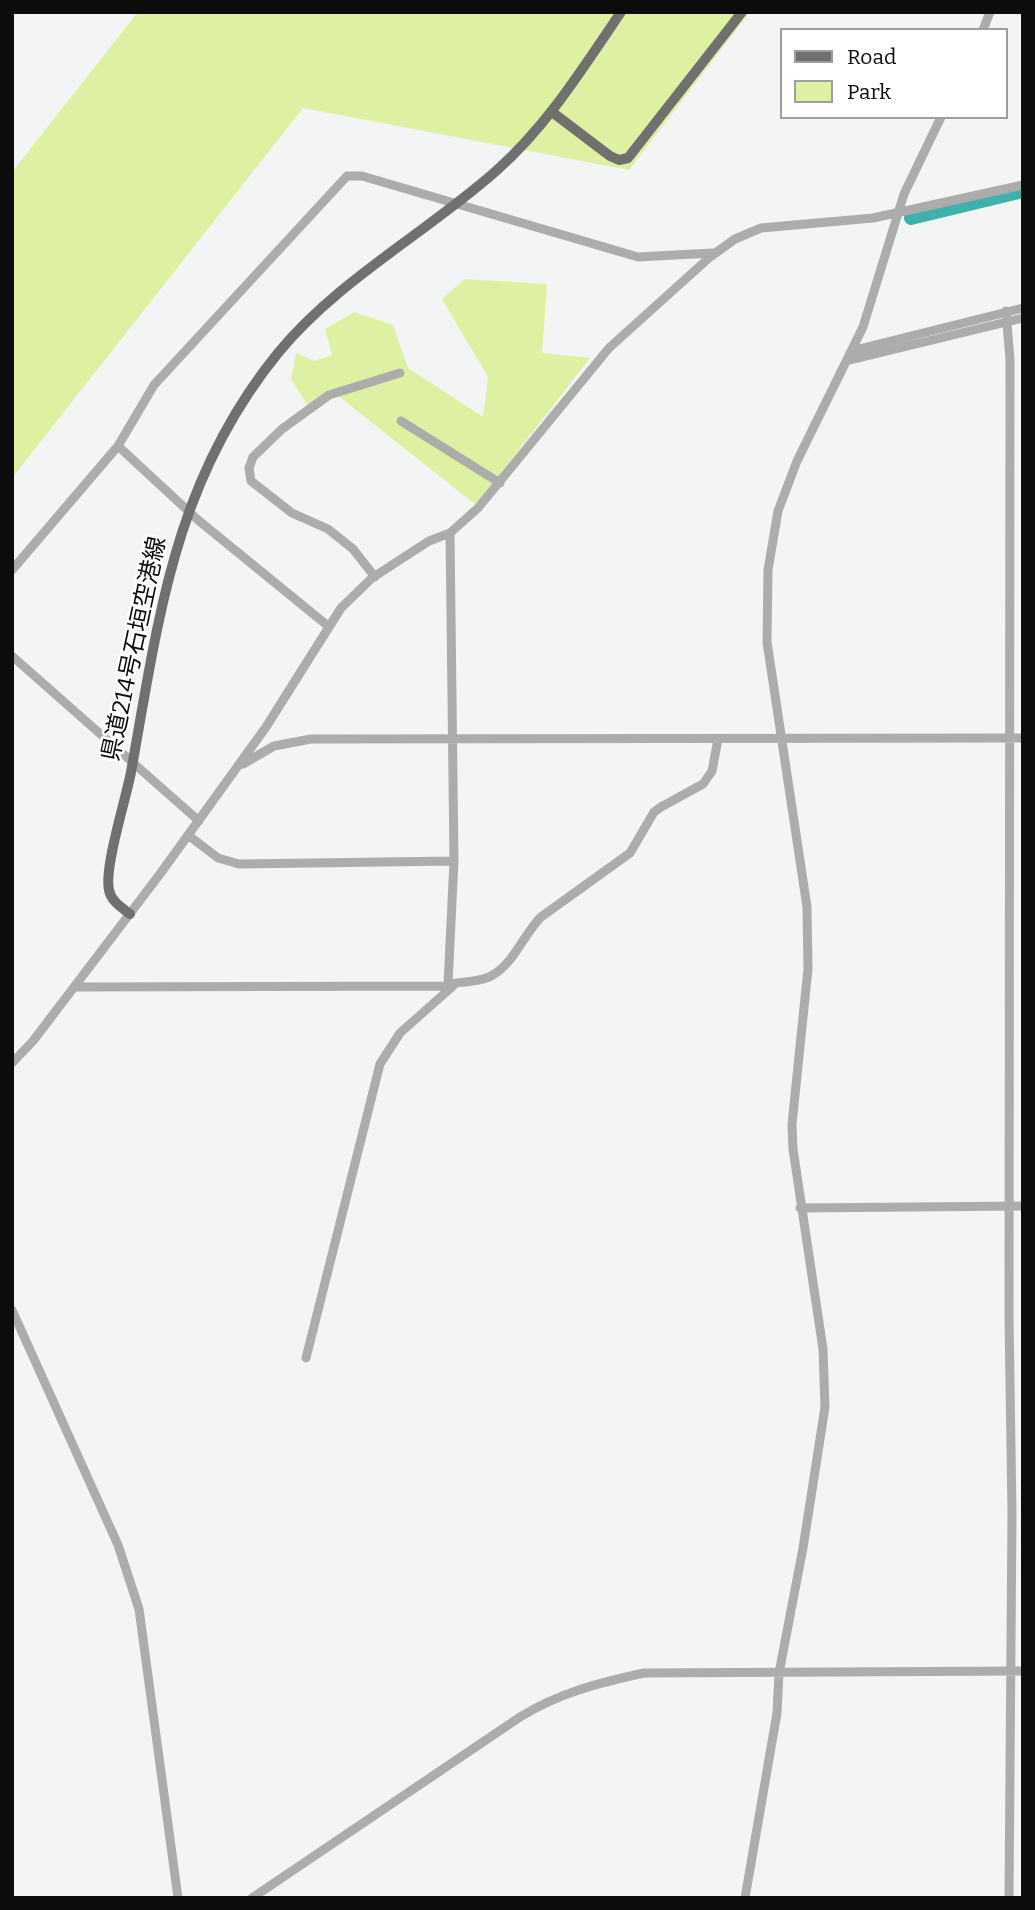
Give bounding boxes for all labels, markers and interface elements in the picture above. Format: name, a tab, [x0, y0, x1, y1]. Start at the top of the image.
legend	[780, 28, 1007, 119]
text: Road	[847, 44, 896, 70]
text: Park	[847, 79, 891, 105]
street label: 県道214号石垣空港線	[97, 534, 173, 764]

